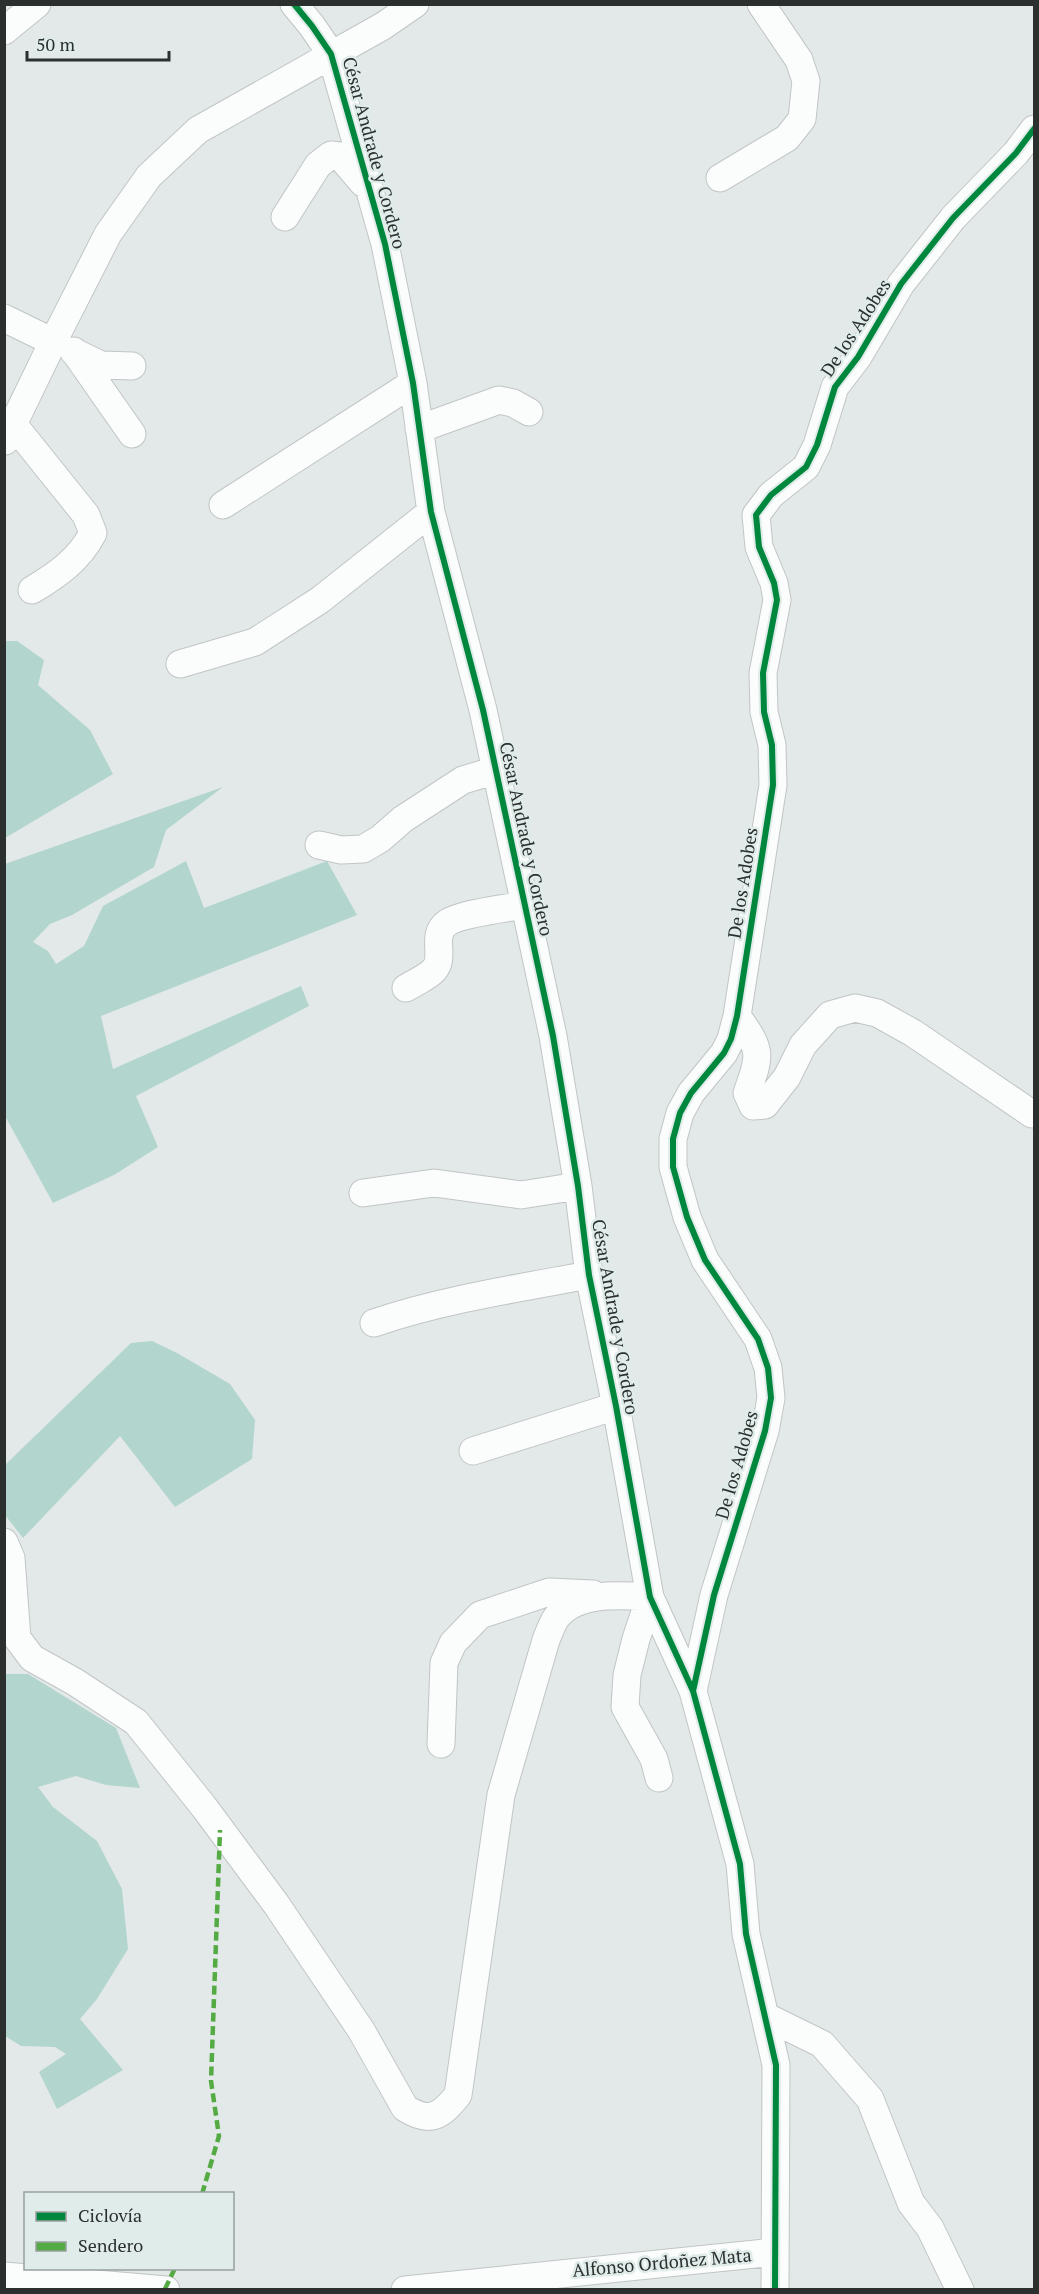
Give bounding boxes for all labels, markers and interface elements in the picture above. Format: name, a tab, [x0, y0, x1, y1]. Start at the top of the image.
scale bar	[27, 24, 170, 62]
text: 50 m	[36, 32, 76, 56]
street label: César Andrade y Cordero	[338, 54, 412, 251]
street label: De los Adobes	[815, 274, 896, 381]
street label: César Andrade y Cordero	[495, 740, 559, 938]
street label: De los Adobes	[721, 826, 763, 940]
street label: César Andrade y Cordero	[587, 1217, 645, 1416]
street label: De los Adobes	[709, 1407, 763, 1522]
legend	[24, 2192, 234, 2270]
text: Ciclovía	[78, 2203, 142, 2227]
text: Sendero	[78, 2233, 143, 2257]
street label: Alfonso Ordoñez Mata	[571, 2242, 752, 2282]

